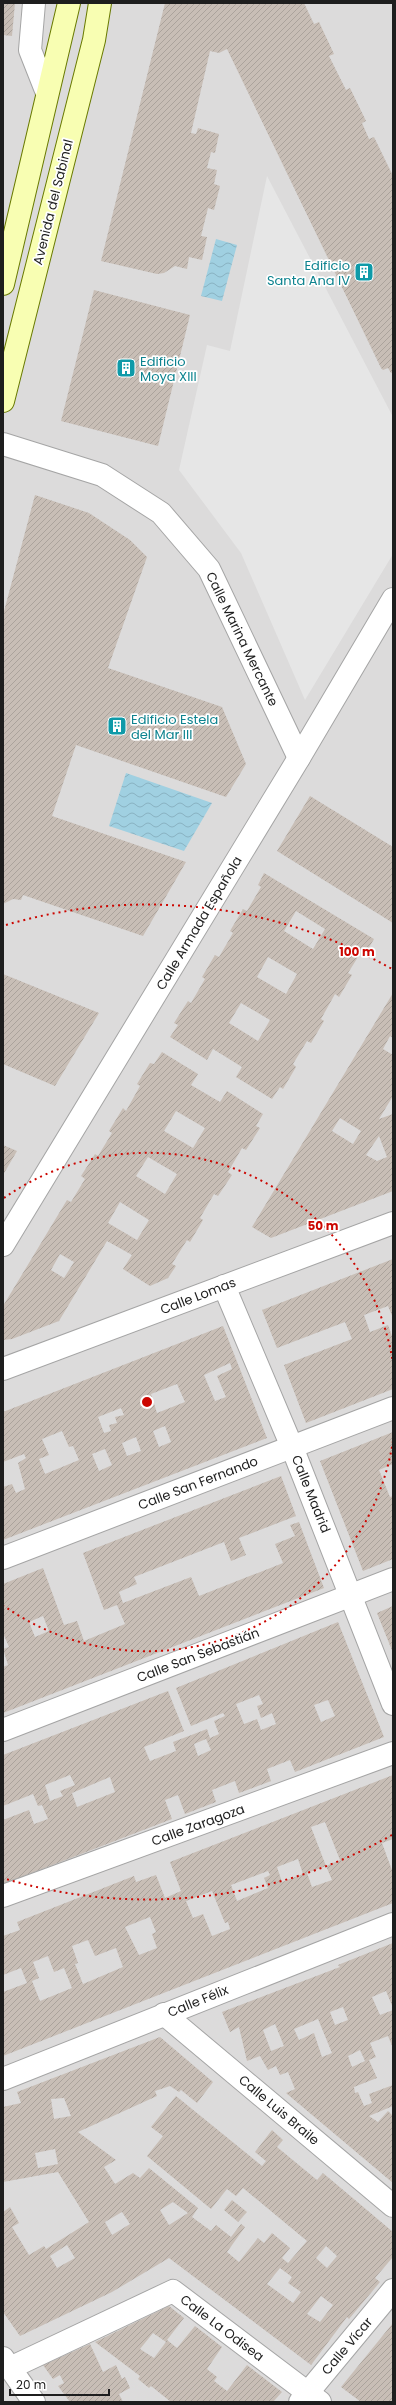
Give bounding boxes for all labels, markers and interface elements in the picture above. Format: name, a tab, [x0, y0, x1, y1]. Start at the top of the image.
street label: Avenida del Sabinal	[28, 137, 78, 267]
place label: Edificio Santa Ana IV	[267, 256, 350, 290]
building icon: Edificio Santa Ana IV	[353, 261, 375, 283]
place label: Edificio Moya XIII	[140, 352, 197, 386]
building icon: Edificio Moya XIII	[115, 357, 137, 379]
street label: Calle Marina Mercante	[201, 569, 283, 709]
place label: Edificio Estela del Mar III	[131, 710, 218, 744]
building icon: Edificio Estela del Mar III	[106, 715, 128, 737]
street label: Calle Armada Española	[151, 852, 247, 994]
text: 100 m	[339, 943, 375, 960]
text: 50 m	[308, 1217, 339, 1234]
street label: Calle Lomas	[157, 1273, 239, 1319]
centre of rings	[140, 1395, 154, 1409]
street label: Calle San Fernando	[135, 1451, 261, 1515]
street label: Calle Madrid	[287, 1452, 335, 1536]
street label: Calle San Sebastián	[134, 1623, 262, 1687]
street label: Calle Zaragoza	[149, 1799, 247, 1851]
street label: Calle Félix	[165, 1980, 232, 2022]
street label: Calle Luis Braile	[235, 2071, 323, 2149]
street label: Calle La Odisea	[176, 2290, 268, 2366]
street label: Calle Vícar	[317, 2313, 377, 2379]
scale bar	[10, 2371, 109, 2397]
text: 20 m	[16, 2376, 46, 2393]

